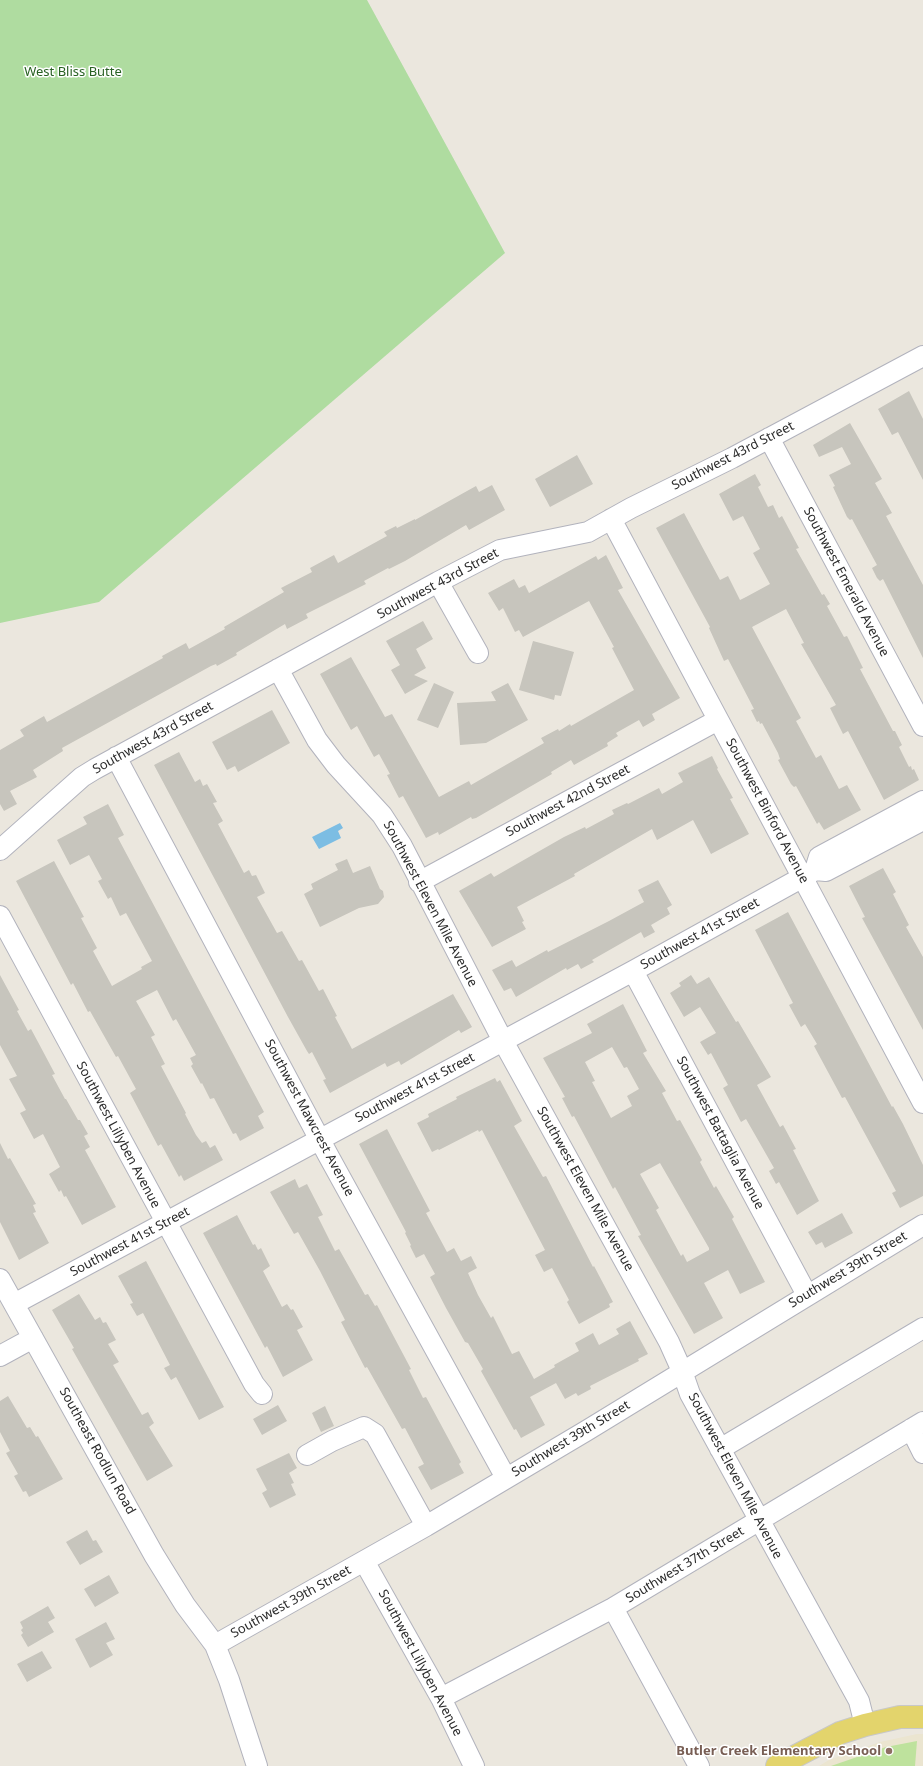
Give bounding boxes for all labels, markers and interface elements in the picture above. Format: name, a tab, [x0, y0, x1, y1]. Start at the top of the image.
park label: West Bliss Butte	[24, 64, 122, 80]
street label: Southwest 43rd Street	[669, 418, 797, 494]
street label: Southwest Emerald Avenue	[800, 505, 892, 659]
street label: Southwest 43rd Street	[375, 545, 501, 623]
street label: Southwest 43rd Street	[90, 698, 216, 778]
street label: Southwest Binford Avenue	[722, 736, 812, 886]
street label: Southwest 42nd Street	[503, 762, 633, 840]
street label: Southwest Eleven Mile Avenue	[380, 818, 480, 990]
street label: Southwest 41st Street	[638, 895, 762, 973]
street label: Southwest Mawcrest Avenue	[261, 1037, 357, 1199]
street label: Southwest 41st Street	[353, 1050, 477, 1126]
street label: Southwest Battaglia Avenue	[673, 1054, 767, 1212]
street label: Southwest Lillyben Avenue	[73, 1059, 163, 1211]
street label: Southwest Eleven Mile Avenue	[533, 1104, 637, 1274]
street label: Southwest 41st Street	[68, 1204, 192, 1280]
street label: Southwest 39th Street	[786, 1229, 910, 1311]
street label: Southeast Rodlun Road	[56, 1385, 138, 1517]
street label: Southwest Eleven Mile Avenue	[685, 1390, 785, 1562]
street label: Southwest 39th Street	[509, 1398, 633, 1480]
street label: Southwest 37th Street	[623, 1524, 747, 1606]
street label: Southwest 39th Street	[228, 1562, 354, 1642]
street label: Southwest Lillyben Avenue	[375, 1587, 465, 1739]
place label: Butler Creek Elementary School	[676, 1743, 881, 1759]
marker: Butler Creek Elementary School	[884, 1746, 894, 1756]

